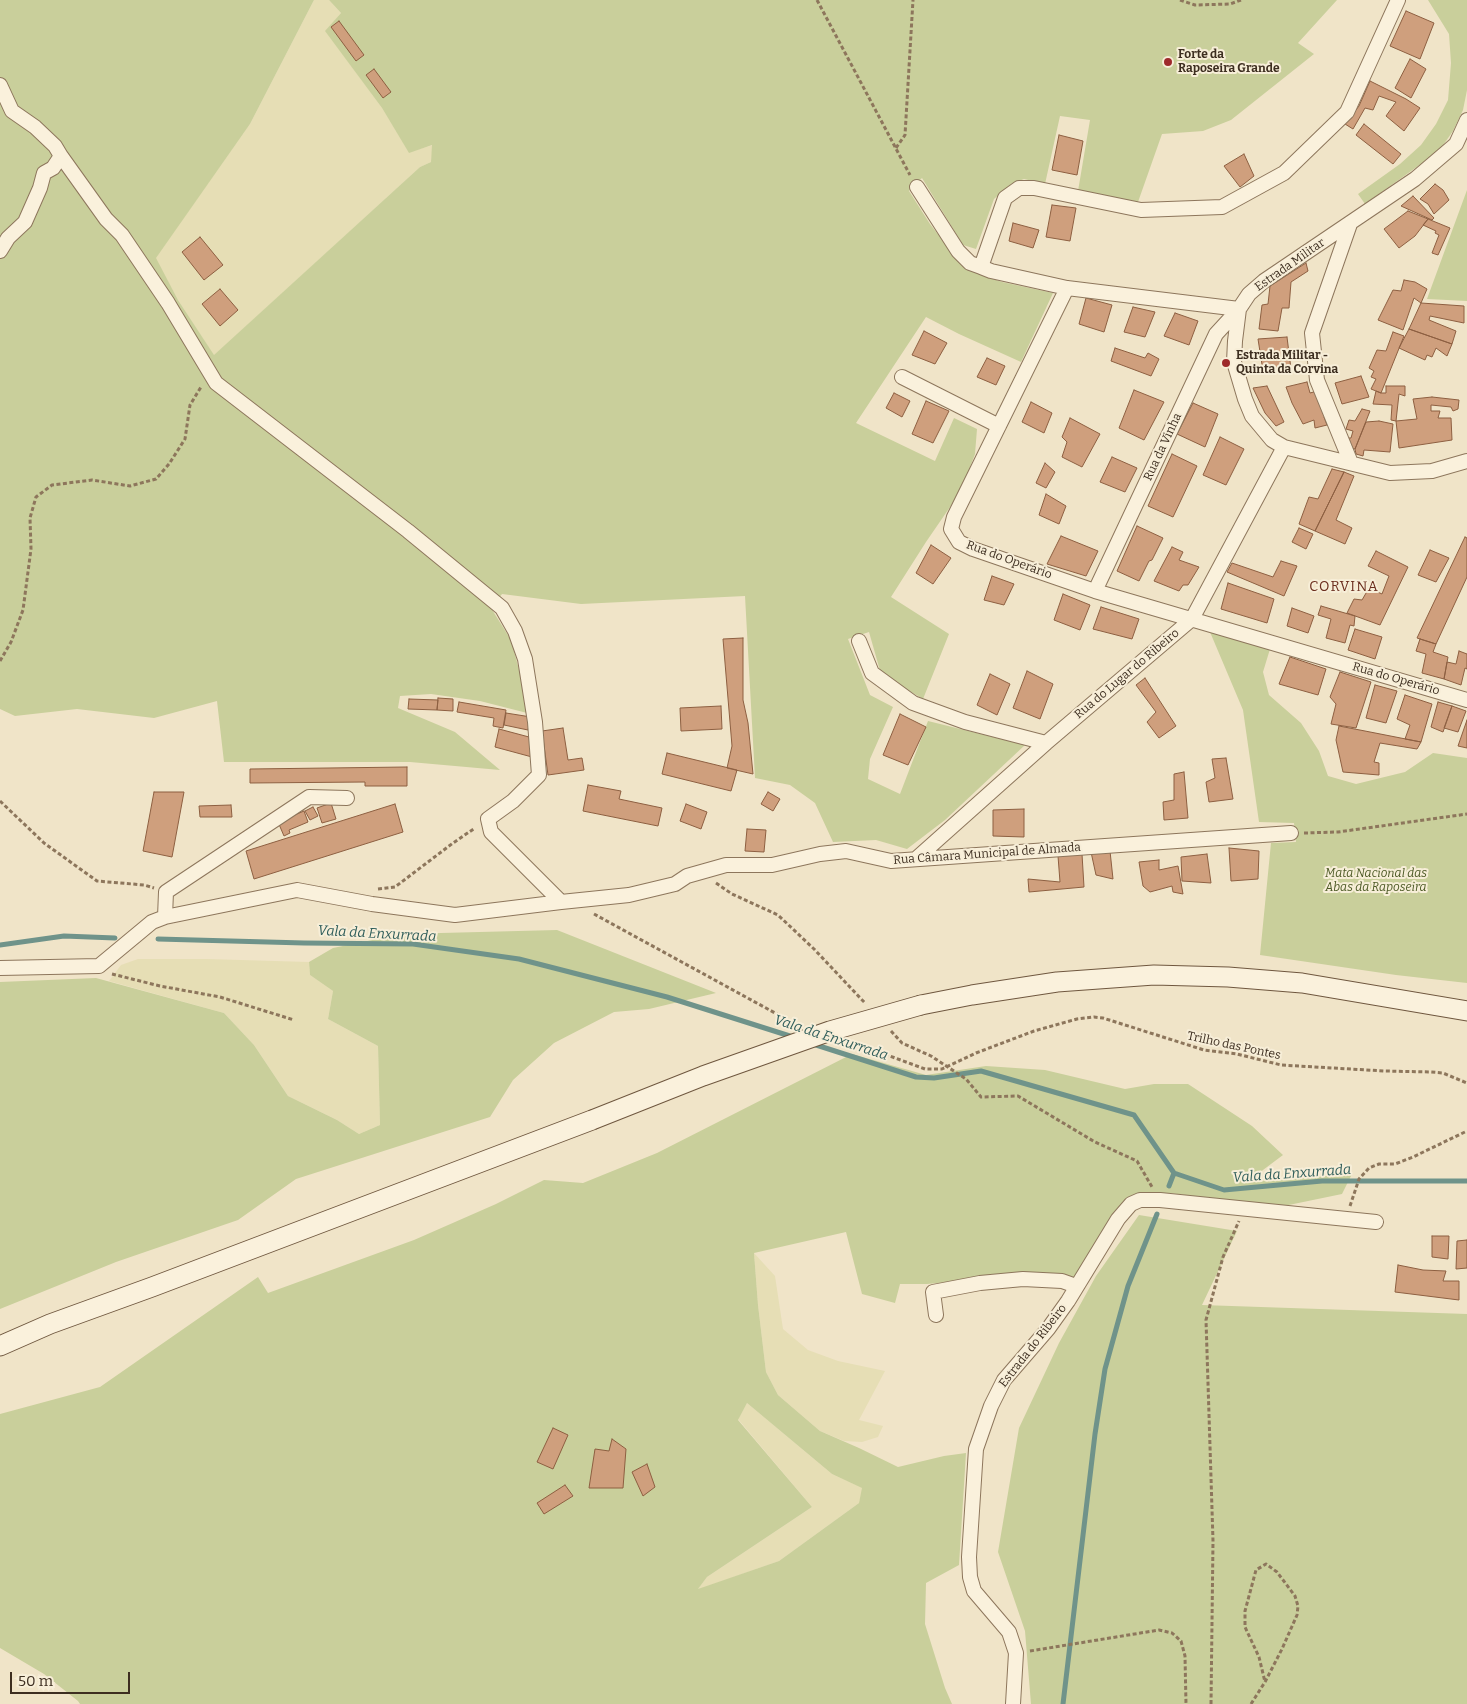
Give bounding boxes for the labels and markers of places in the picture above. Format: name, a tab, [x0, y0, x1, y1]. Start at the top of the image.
place label: Forte da Raposeira Grande	[1178, 48, 1280, 76]
marker: Forte da Raposeira Grande	[1162, 56, 1174, 68]
place label: Estrada Militar - Quinta da Corvina	[1236, 349, 1338, 377]
marker: Estrada Militar - Quinta da Corvina	[1220, 357, 1232, 369]

